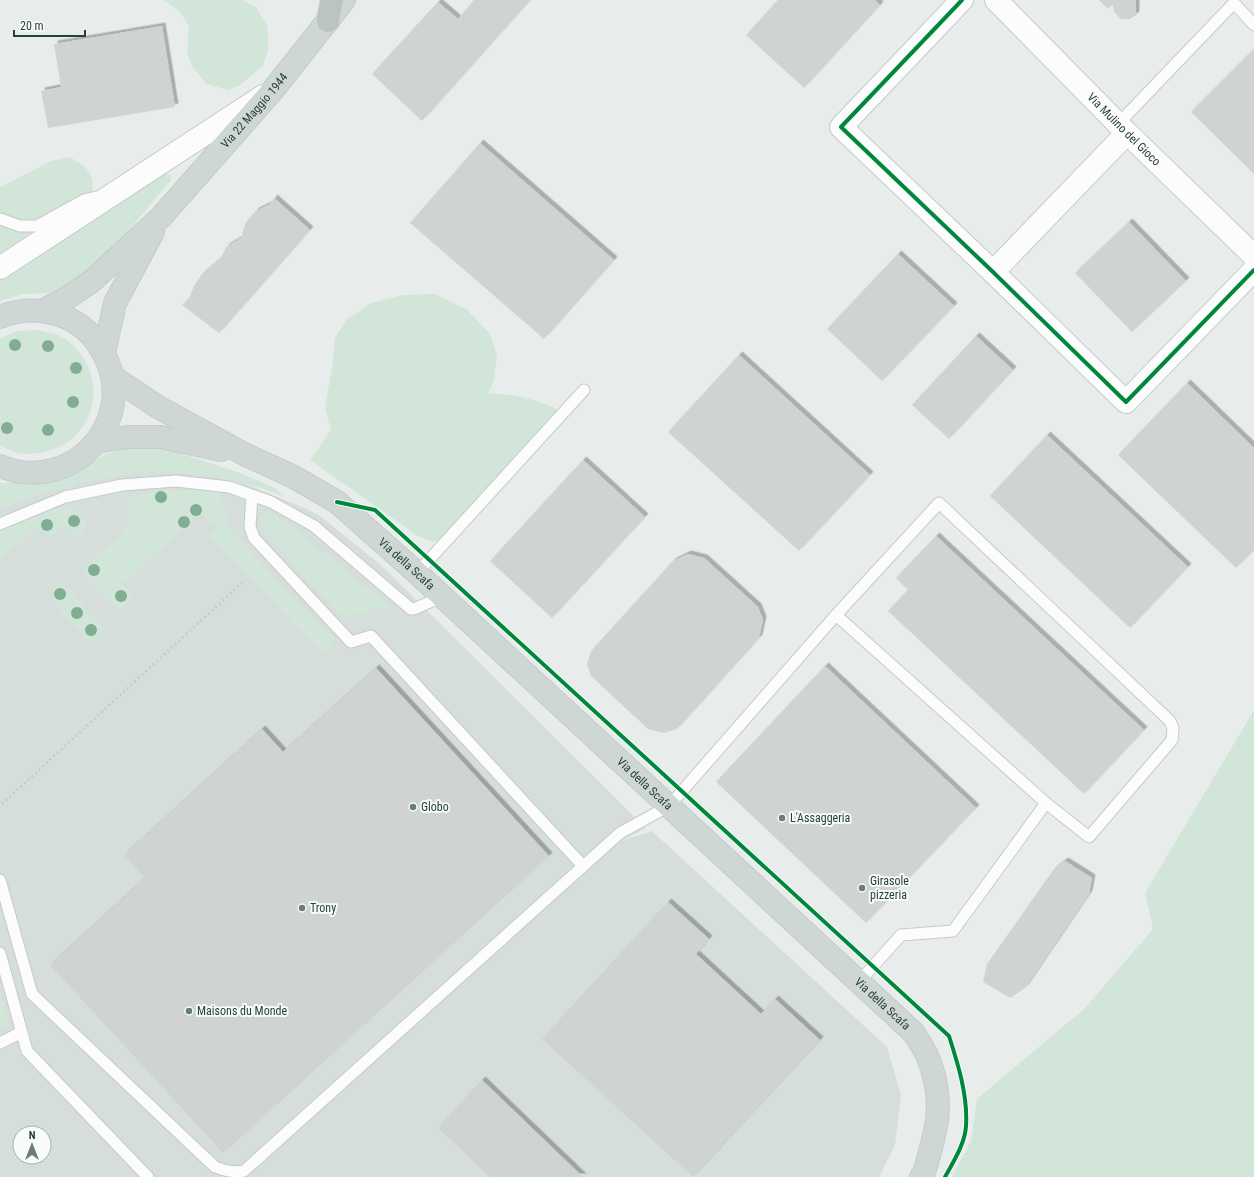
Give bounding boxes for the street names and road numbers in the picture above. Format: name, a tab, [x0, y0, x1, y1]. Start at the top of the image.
street label: Via 22 Maggio 1944	[218, 70, 291, 151]
street label: Via Mulino del Gioco	[1084, 90, 1164, 169]
street label: Via della Scafa	[376, 535, 438, 593]
street label: Via della Scafa	[614, 755, 676, 813]
street label: Via della Scafa	[852, 975, 913, 1033]

